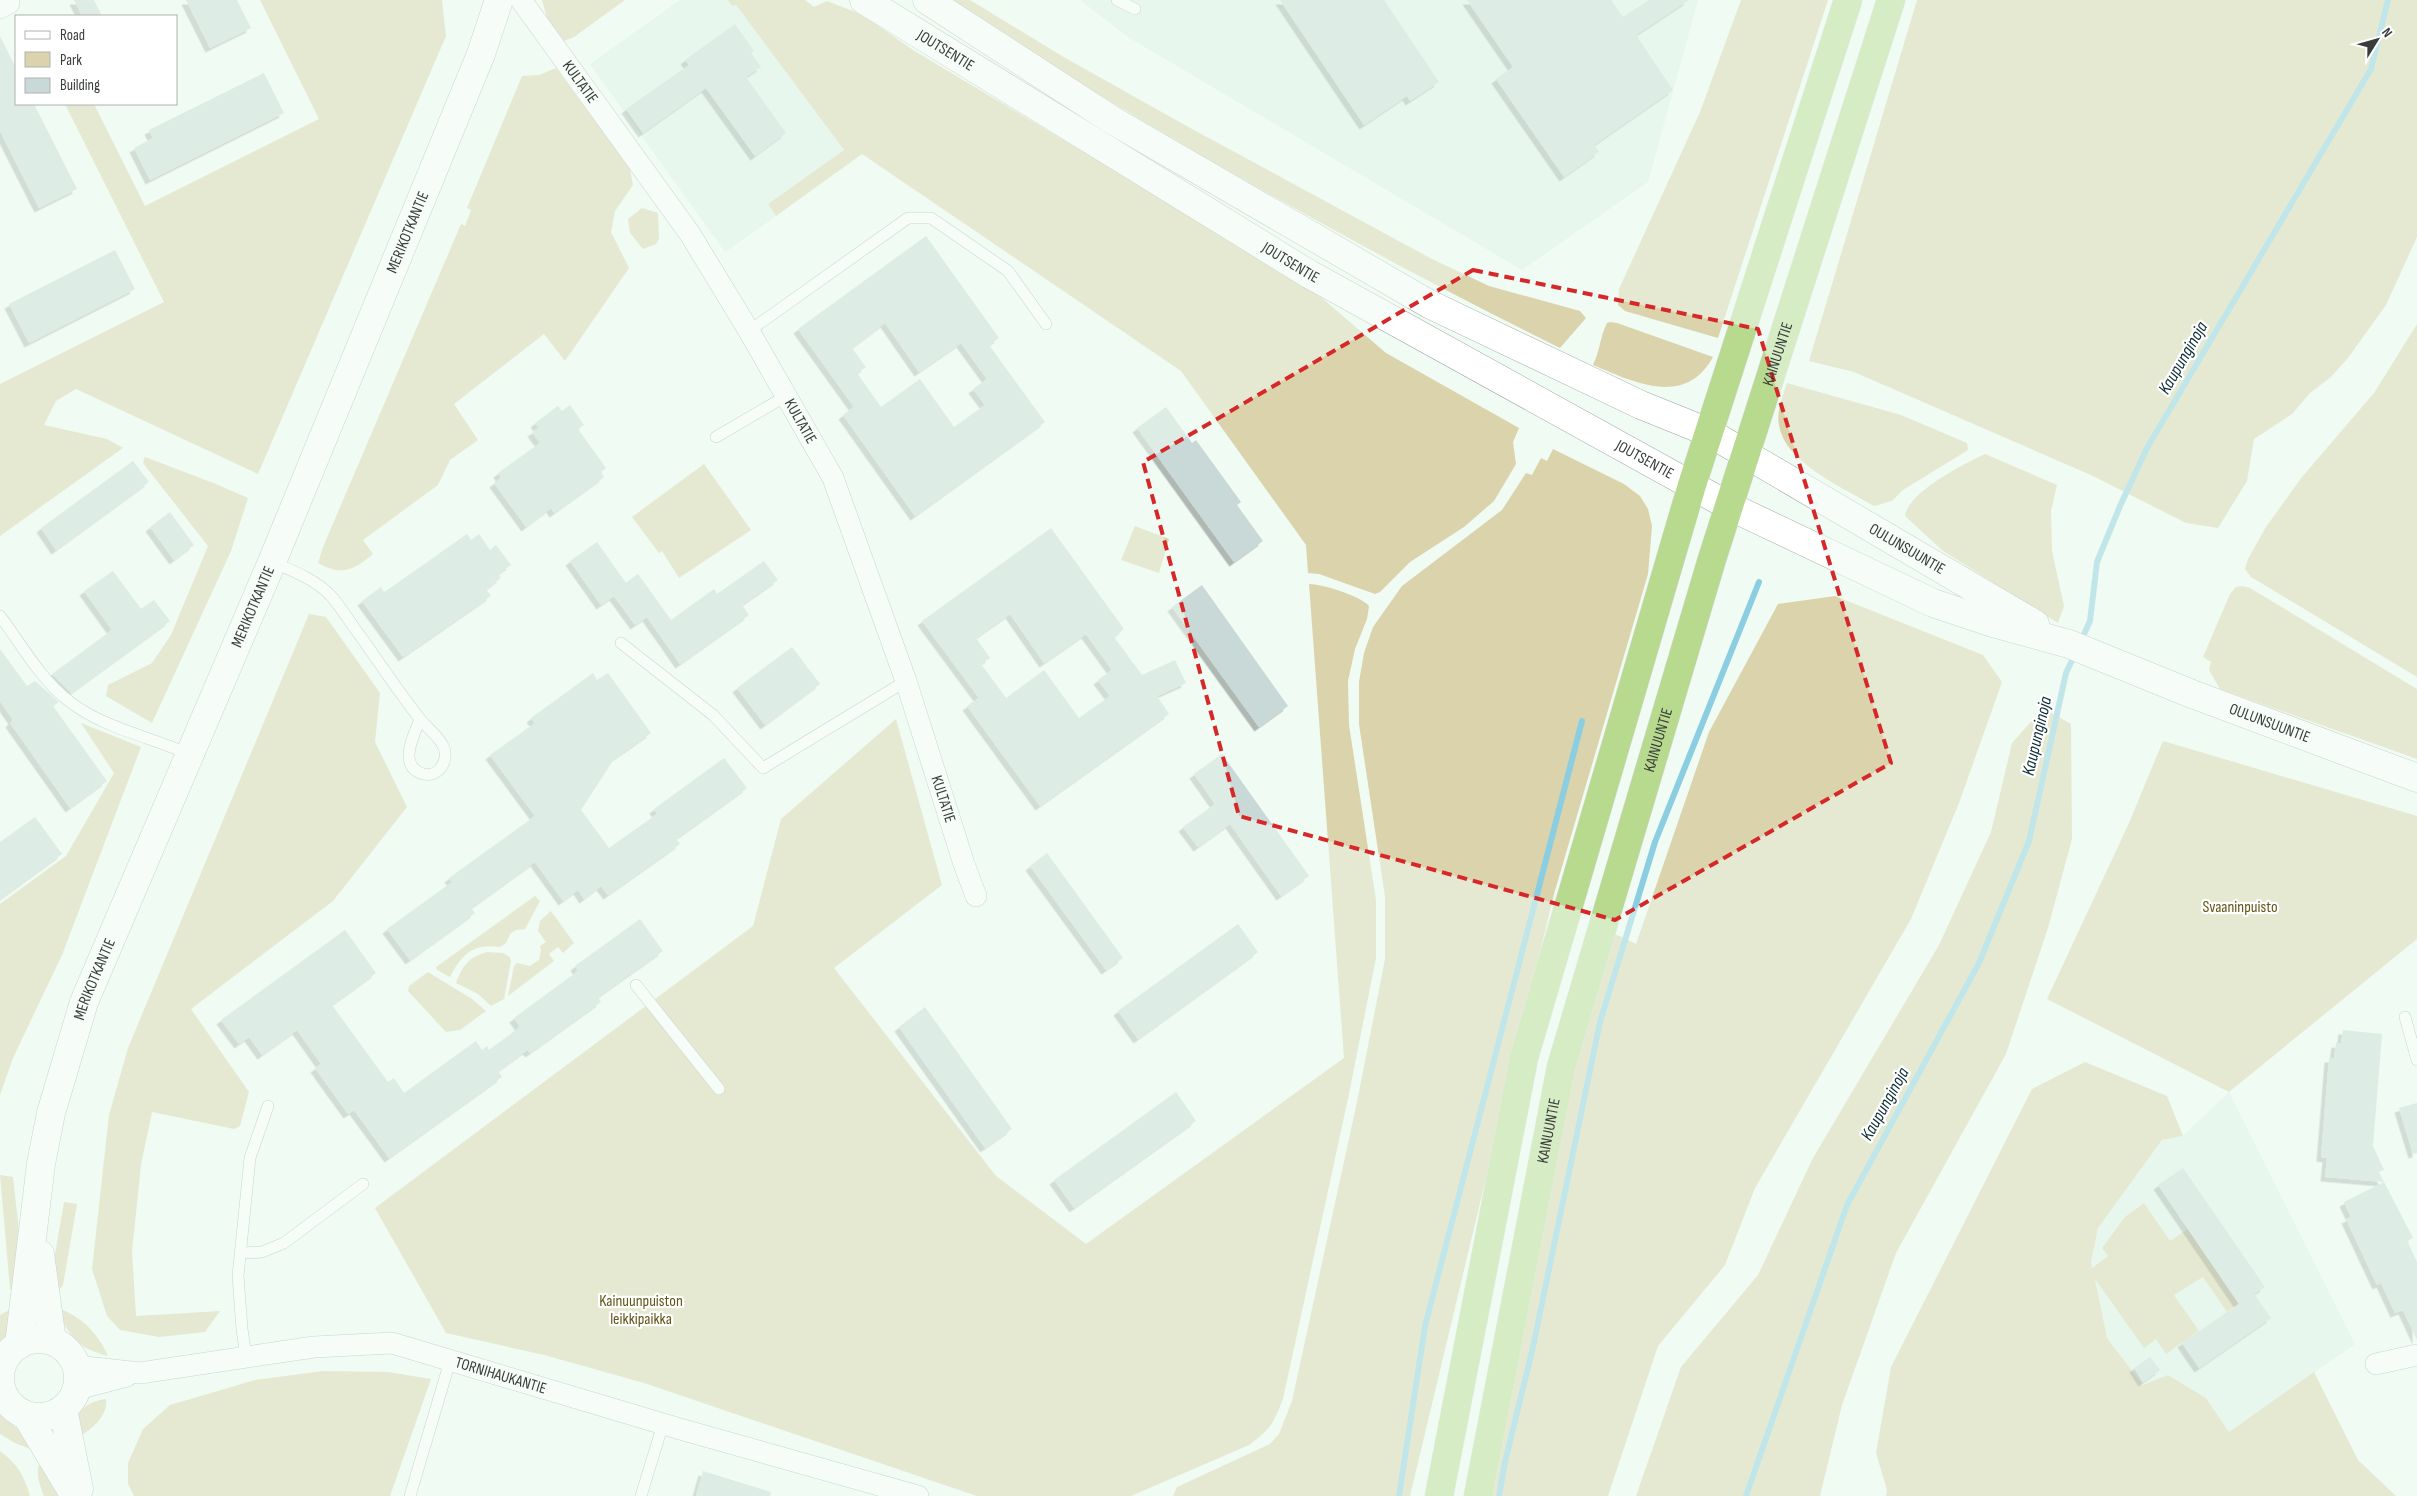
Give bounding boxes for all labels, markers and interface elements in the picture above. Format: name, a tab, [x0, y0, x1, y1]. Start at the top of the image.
legend	[15, 15, 178, 105]
north arrow	[2352, 15, 2402, 65]
text: N	[2378, 24, 2396, 41]
street label: JOUTSENTIE	[913, 25, 978, 75]
text: Road	[60, 26, 85, 45]
text: Park	[60, 51, 82, 70]
street label: KULTATIE	[558, 57, 602, 107]
text: Building	[60, 76, 100, 95]
street label: MERIKOTKANTIE	[382, 189, 433, 276]
street label: JOUTSENTIE	[1258, 237, 1322, 287]
water label: Kaupunginoja	[2154, 317, 2213, 398]
street label: KAINUUNTIE	[1758, 320, 1797, 388]
street label: KULTATIE	[780, 395, 821, 447]
street label: JOUTSENTIE	[1611, 435, 1677, 483]
street label: OULUNSUUNTIE	[1866, 519, 1948, 579]
street label: MERIKOTKANTIE	[227, 563, 279, 650]
water label: Kaupunginoja	[2018, 694, 2056, 778]
street label: OULUNSUUNTIE	[2227, 699, 2313, 747]
street label: KAINUUNTIE	[1640, 706, 1677, 774]
street label: KULTATIE	[927, 773, 960, 825]
park label: Svaaninpuisto	[2202, 898, 2278, 917]
street label: MERIKOTKANTIE	[70, 936, 120, 1022]
water label: Kaupunginoja	[1856, 1063, 1914, 1144]
street label: KAINUUNTIE	[1533, 1097, 1564, 1165]
park label: Kainuunpuiston leikkipaikka	[599, 1292, 683, 1329]
street label: TORNIHAUKANTIE	[453, 1353, 549, 1398]

